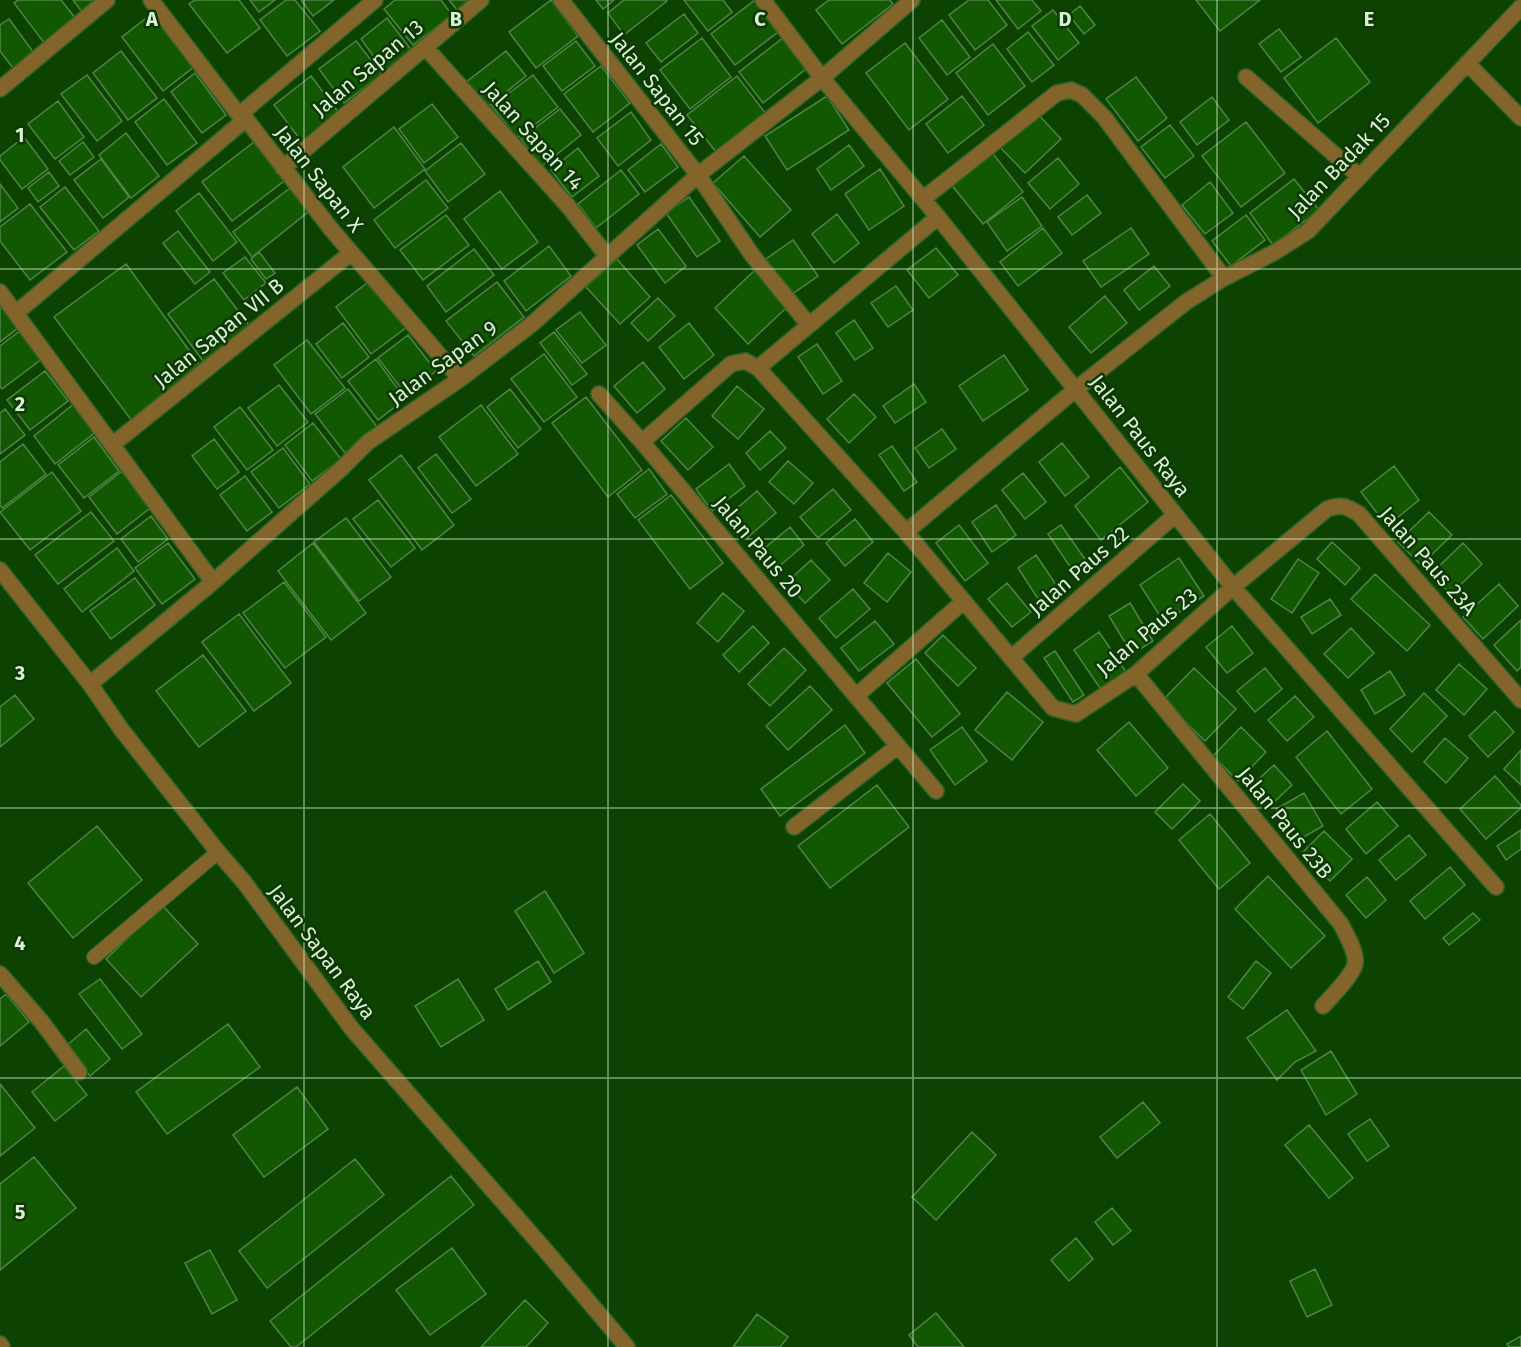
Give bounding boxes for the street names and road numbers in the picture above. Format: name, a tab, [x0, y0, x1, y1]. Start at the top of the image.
street label: Jalan Sapan 13	[307, 14, 429, 122]
street label: Jalan Sapan 15	[605, 27, 709, 151]
street label: Jalan Sapan 14	[477, 76, 589, 196]
street label: Jalan Badak 15	[1282, 108, 1396, 224]
street label: Jalan Sapan X	[269, 120, 369, 238]
street label: Jalan Sapan VII B	[149, 273, 289, 393]
street label: Jalan Sapan 9	[383, 315, 503, 411]
street label: Jalan Paus Raya	[1084, 370, 1196, 502]
street label: Jalan Paus 20	[708, 491, 808, 603]
street label: Jalan Paus 23A	[1374, 501, 1482, 621]
street label: Jalan Paus 22	[1024, 521, 1134, 621]
street label: Jalan Paus 23	[1091, 582, 1203, 682]
street label: Jalan Paus 23B	[1232, 762, 1338, 884]
street label: Jalan Sapan Raya	[263, 879, 381, 1025]

